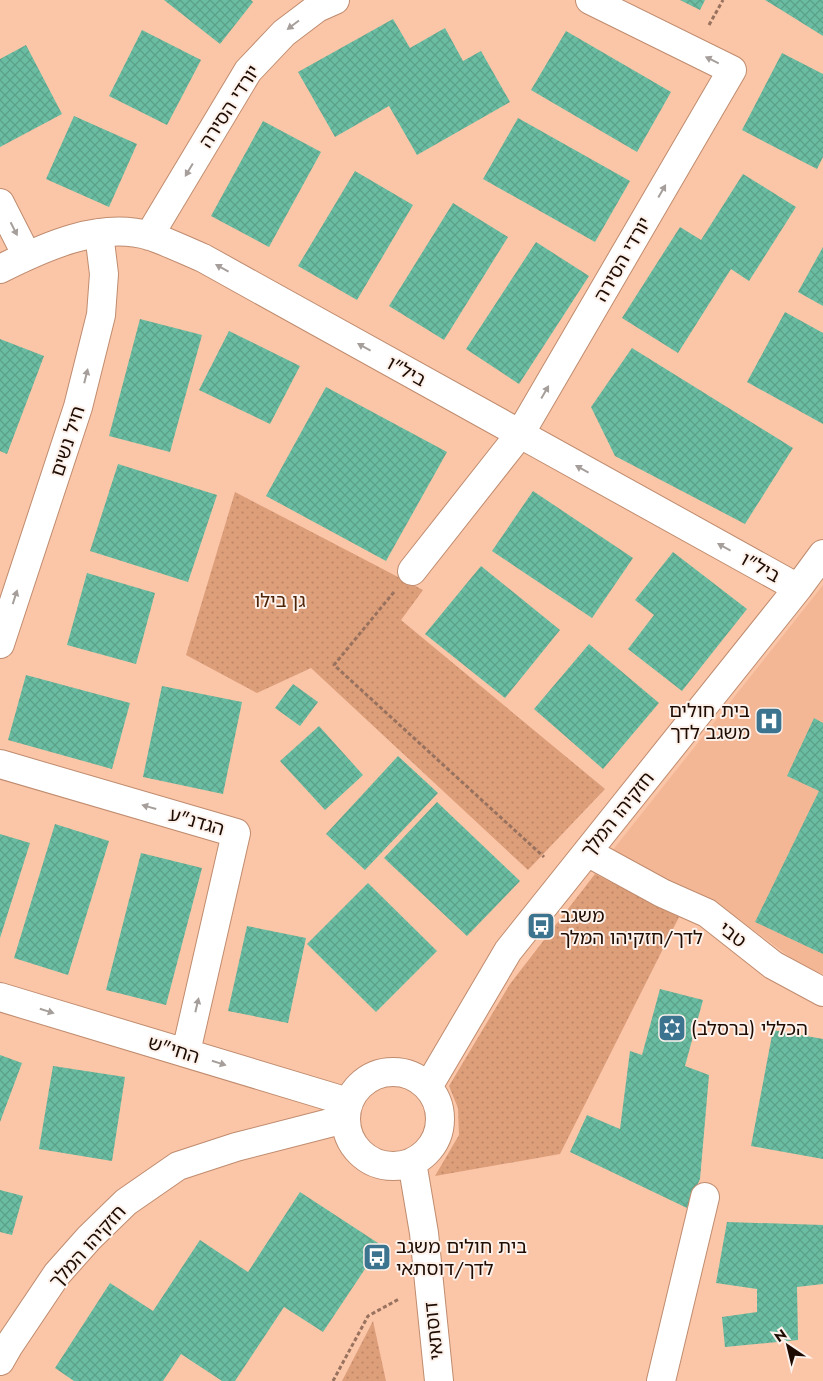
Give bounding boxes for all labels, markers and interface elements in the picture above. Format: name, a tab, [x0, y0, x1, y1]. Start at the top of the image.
one-way arrow	[286, 20, 300, 30]
one-way arrow	[705, 56, 719, 64]
street label: יורדי הסירה	[193, 60, 266, 153]
one-way arrow	[184, 163, 193, 176]
one-way arrow	[657, 185, 666, 198]
street label: יורדי הסירה	[587, 212, 658, 307]
one-way arrow	[10, 222, 18, 236]
one-way arrow	[215, 264, 229, 272]
one-way arrow	[357, 343, 371, 351]
street label: ביל"ו	[382, 350, 431, 393]
one-way arrow	[82, 369, 90, 384]
one-way arrow	[540, 386, 549, 399]
street label: חיל נשים	[43, 402, 92, 480]
one-way arrow	[576, 464, 589, 473]
one-way arrow	[718, 543, 731, 552]
street label: ביל"ו	[736, 546, 785, 589]
park label: גן בילו	[254, 587, 306, 614]
one-way arrow	[12, 590, 20, 605]
place label: בית חולים משגב לדך	[669, 697, 750, 746]
hospital icon: בית חולים משגב לדך	[754, 706, 784, 736]
street label: חזקיהו המלך	[574, 766, 660, 863]
street label: הגדנ"ע	[166, 801, 228, 842]
one-way arrow	[141, 803, 156, 811]
place label: משגב לדך/חזקיהו המלך	[560, 902, 703, 951]
bus stop icon: משגב לדך/חזקיהו המלך	[526, 911, 556, 941]
street label: טבי	[713, 915, 752, 954]
one-way arrow	[193, 997, 201, 1012]
one-way arrow	[39, 1007, 54, 1015]
synagogue icon: הכללי (ברסלב)	[657, 1013, 687, 1043]
place label: הכללי (ברסלב)	[691, 1015, 808, 1042]
street label: החי"ש	[145, 1029, 203, 1070]
one-way arrow	[212, 1059, 227, 1067]
street label: חזקיהו המלך	[43, 1199, 132, 1294]
place label: בית חולים משגב לדך/דוסתאי	[396, 1233, 527, 1282]
bus stop icon: בית חולים משגב לדך/דוסתאי	[362, 1242, 392, 1272]
street label: דוסתאי	[417, 1301, 450, 1361]
north arrow	[763, 1321, 813, 1371]
text: N	[770, 1324, 791, 1347]

